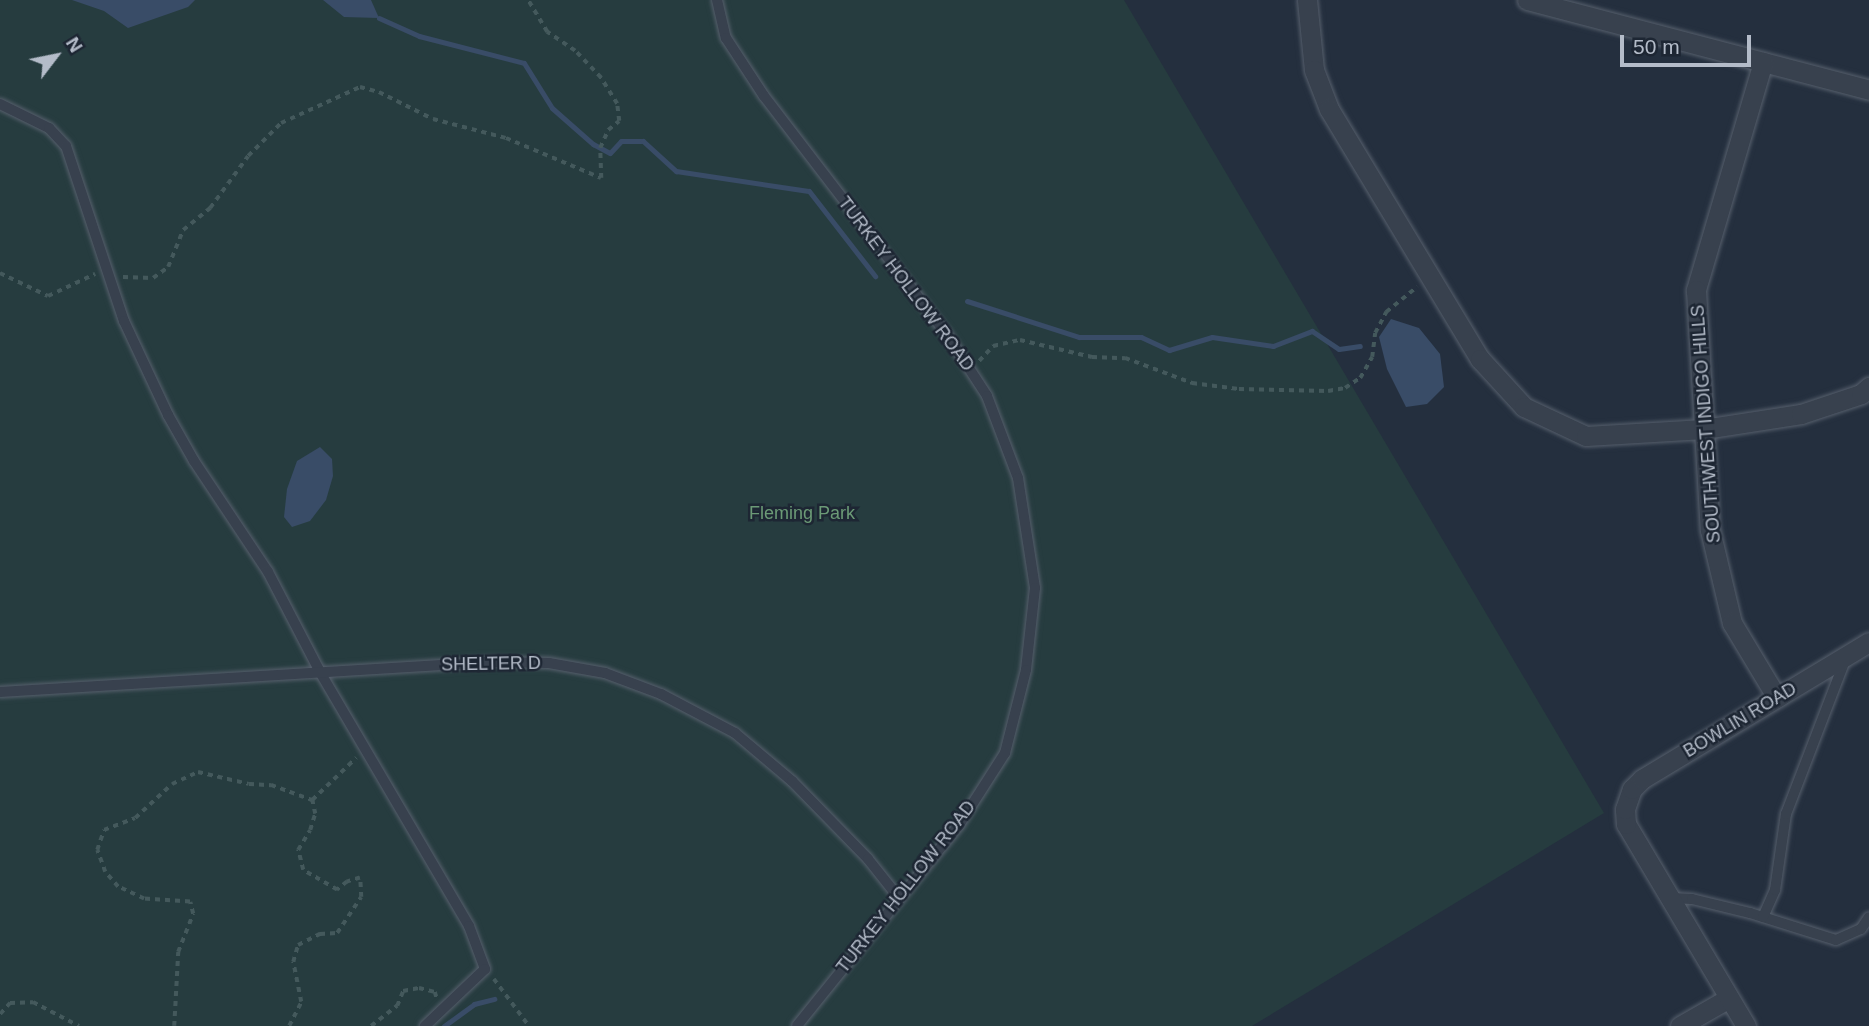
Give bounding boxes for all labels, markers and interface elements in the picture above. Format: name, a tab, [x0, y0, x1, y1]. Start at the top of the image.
north arrow	[21, 21, 91, 91]
scale bar	[1624, 21, 1755, 65]
text: N	[62, 33, 87, 56]
text: 50 m	[1633, 35, 1680, 58]
street label: TURKEY HOLLOW ROAD	[833, 192, 979, 376]
street label: SOUTHWEST INDIGO HILLS	[1687, 304, 1725, 544]
park label: Fleming Park	[749, 502, 855, 524]
street label: SHELTER D	[441, 652, 541, 676]
street label: BOWLIN ROAD	[1680, 678, 1800, 762]
street label: TURKEY HOLLOW ROAD	[832, 796, 980, 978]

